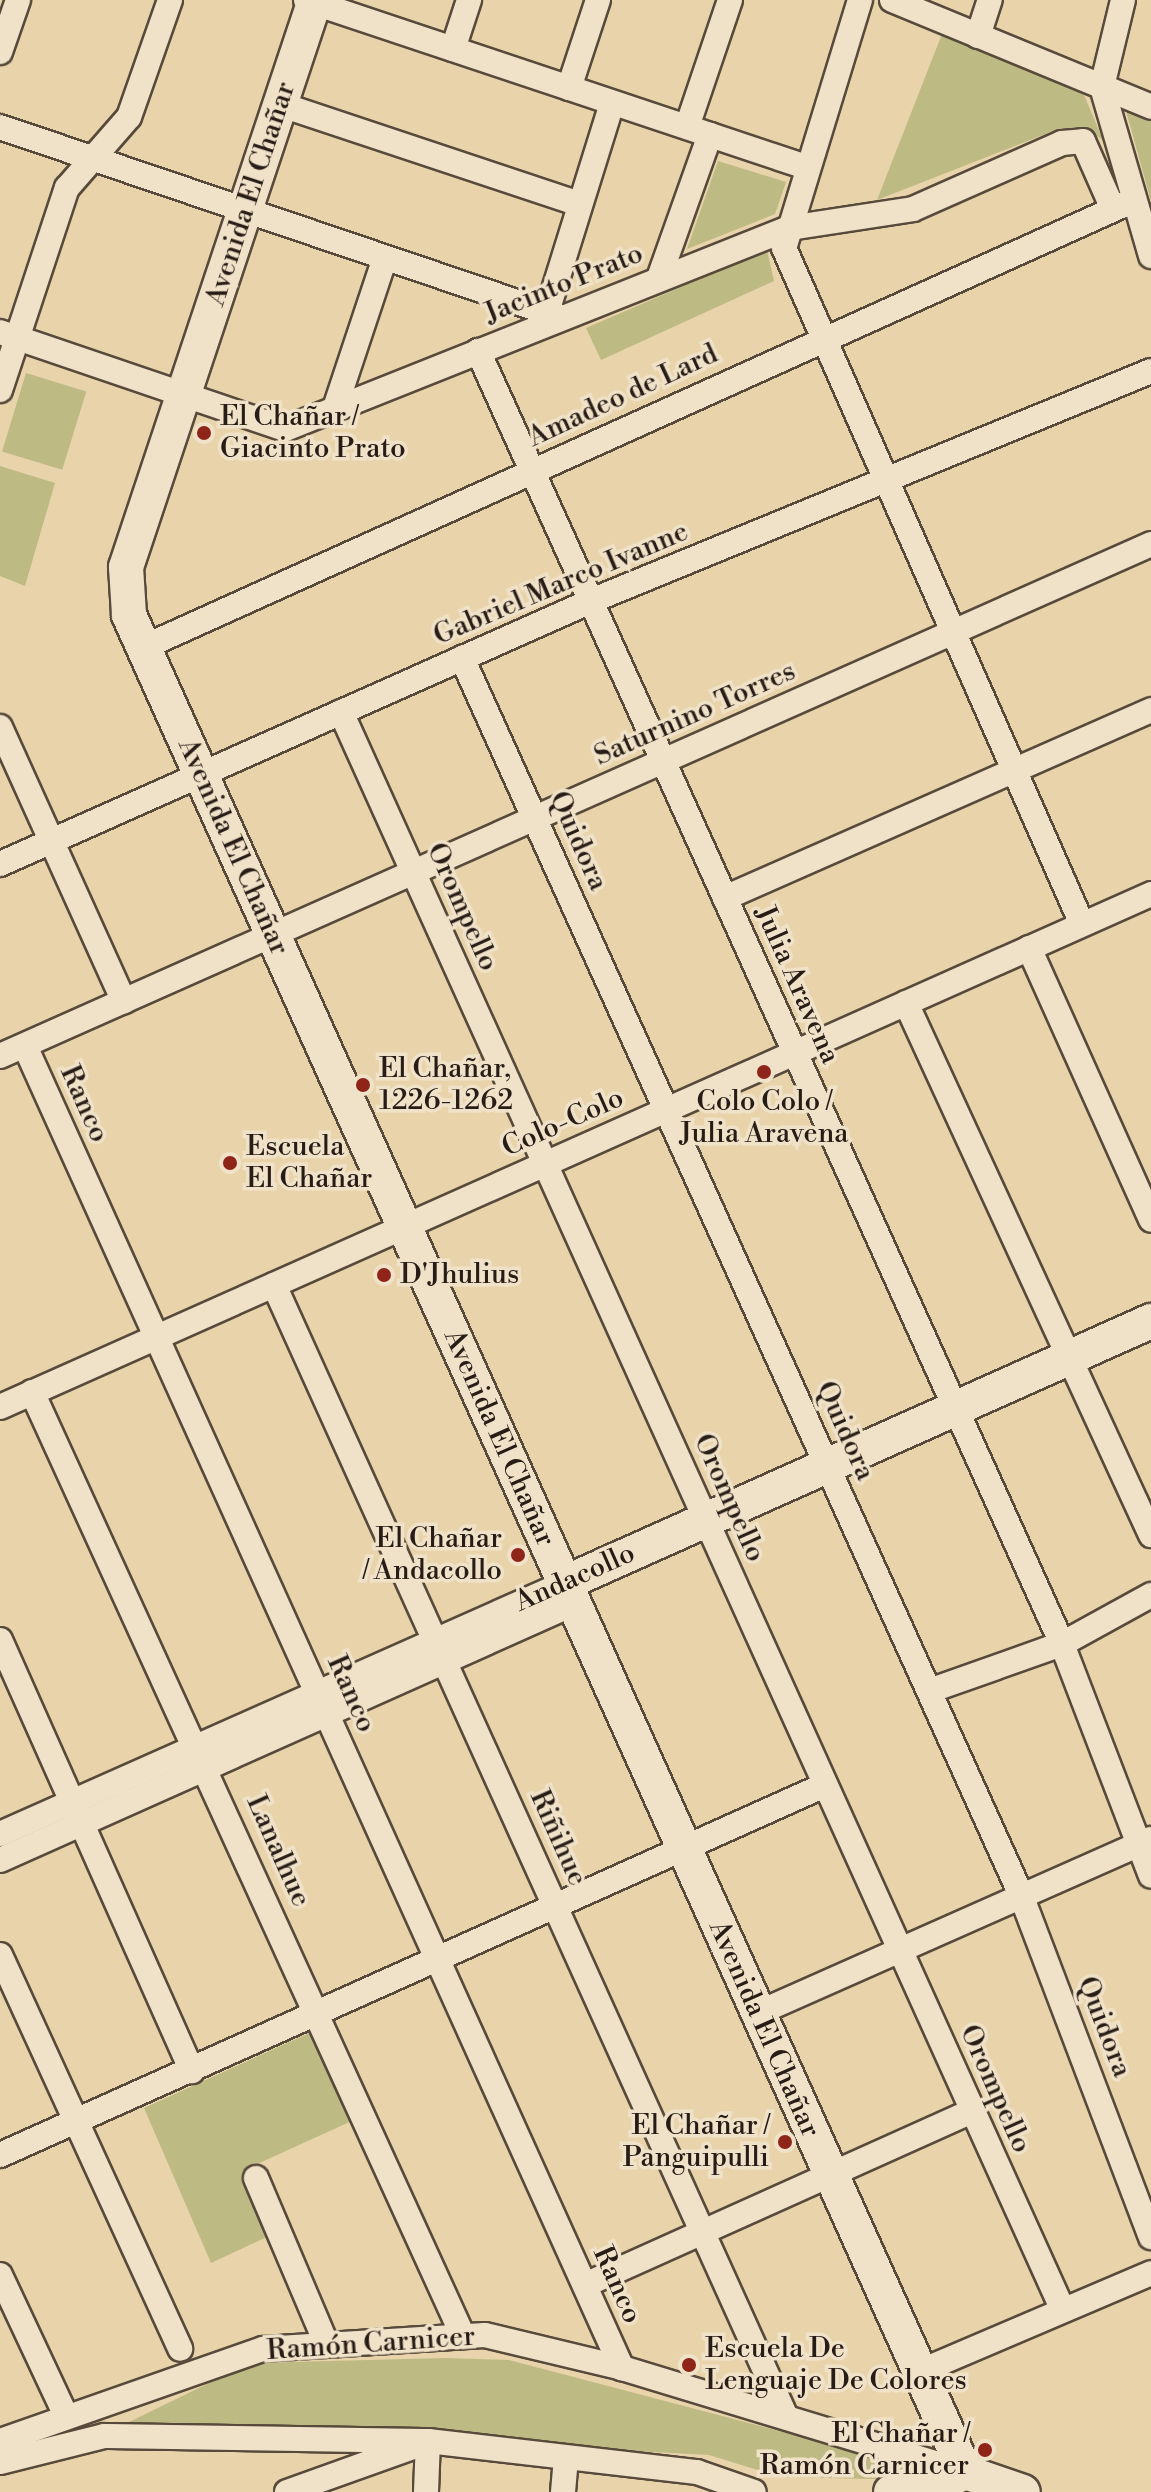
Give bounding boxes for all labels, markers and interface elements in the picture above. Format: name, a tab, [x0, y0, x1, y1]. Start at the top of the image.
street label: Avenida El Chañar	[199, 78, 303, 310]
street label: Jacinto Prato	[480, 237, 648, 331]
street label: Amadeo de Lard	[523, 337, 723, 455]
place label: El Chañar / Giacinto Prato	[220, 400, 406, 466]
marker: El Chañar / Giacinto Prato	[195, 424, 213, 442]
street label: Gabriel Marco Ivanne	[429, 515, 693, 653]
street label: Saturnino Torres	[589, 655, 801, 773]
street label: Avenida El Chañar	[170, 733, 296, 961]
street label: Quidora	[541, 786, 615, 896]
street label: Orompello	[419, 838, 505, 976]
street label: Julia Aravena	[747, 901, 847, 1069]
place label: El Chañar, 1226-1262	[379, 1052, 513, 1118]
street label: Ranco	[52, 1060, 116, 1148]
marker: Colo Colo / Julia Aravena	[755, 1063, 773, 1081]
marker: El Chañar, 1226-1262	[354, 1076, 372, 1094]
street label: Colo-Colo	[497, 1081, 629, 1165]
place label: Colo Colo / Julia Aravena	[679, 1085, 849, 1151]
place label: Escuela El Chañar	[246, 1130, 372, 1196]
marker: Escuela El Chañar	[221, 1154, 239, 1172]
place label: D'Jhulius	[400, 1258, 519, 1292]
marker: D'Jhulius	[375, 1266, 393, 1284]
street label: Avenida El Chañar	[436, 1324, 562, 1552]
street label: Quidora	[808, 1376, 882, 1486]
street label: Orompello	[686, 1429, 772, 1567]
place label: El Chañar / Andacollo	[363, 1522, 502, 1588]
street label: Andacollo	[510, 1537, 640, 1619]
marker: El Chañar / Andacollo	[509, 1546, 527, 1564]
street label: Ranco	[319, 1650, 383, 1738]
street label: Riñihue	[522, 1785, 594, 1891]
street label: Lanalhue	[239, 1790, 317, 1912]
street label: Avenida El Chañar	[701, 1915, 827, 2143]
street label: Quidora	[1070, 1972, 1138, 2082]
street label: Orompello	[952, 2020, 1038, 2158]
place label: El Chañar / Panguipulli	[623, 2109, 769, 2175]
marker: El Chañar / Panguipulli	[776, 2133, 794, 2151]
street label: Ranco	[585, 2241, 649, 2329]
street label: Ramón Carnicer	[266, 2320, 476, 2368]
place label: Escuela De Lenguaje De Colores	[705, 2332, 967, 2398]
marker: Escuela De Lenguaje De Colores	[680, 2356, 698, 2374]
place label: El Chañar / Ramón Carnicer	[760, 2417, 969, 2483]
marker: El Chañar / Ramón Carnicer	[976, 2441, 994, 2459]

